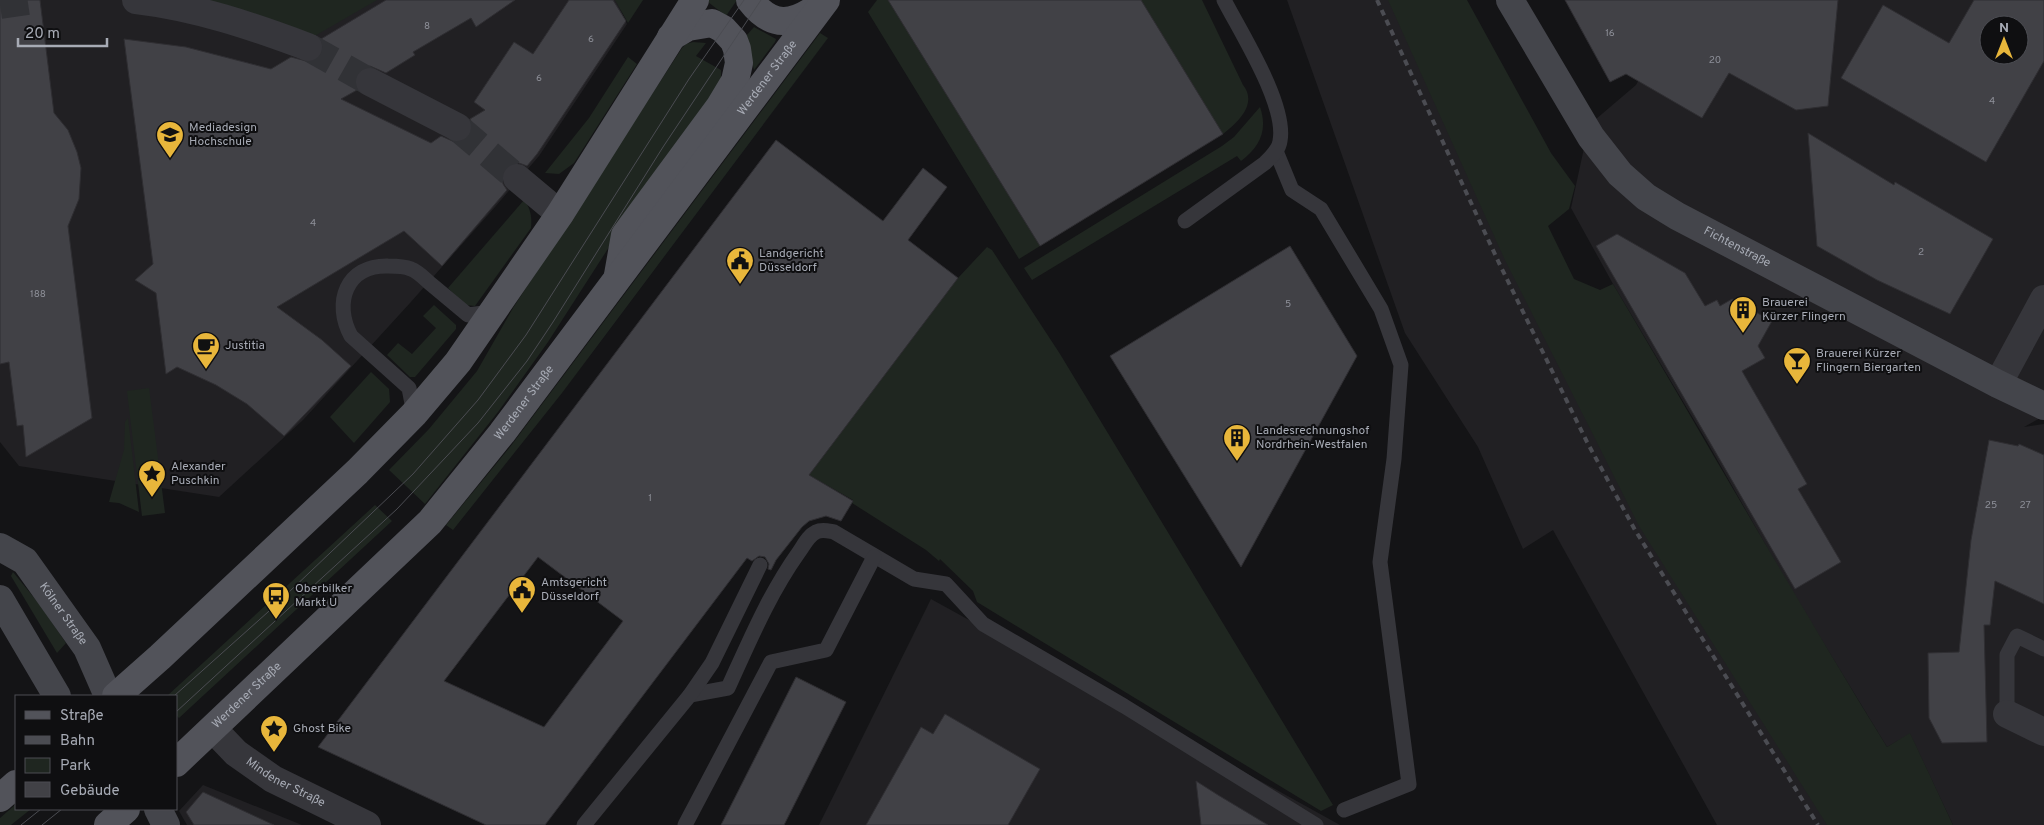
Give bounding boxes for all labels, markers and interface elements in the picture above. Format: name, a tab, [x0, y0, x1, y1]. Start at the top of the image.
scale bar	[18, 15, 106, 47]
north arrow	[1979, 15, 2029, 65]
house number: 8	[424, 20, 430, 33]
text: N	[1999, 20, 2009, 37]
text: 20 m	[25, 25, 60, 44]
house number: 16	[1605, 27, 1615, 40]
house number: 6	[588, 33, 594, 46]
street label: Werdener Straße	[734, 37, 801, 119]
house number: 20	[1709, 54, 1721, 67]
house number: 6	[536, 72, 542, 85]
house number: 4	[1989, 95, 1995, 108]
school or university icon: Mediadesign Hochschule	[155, 120, 185, 159]
place label: Mediadesign Hochschule	[189, 120, 257, 150]
house number: 4	[310, 217, 316, 230]
street label: Fichtenstraße	[1701, 223, 1773, 272]
public building icon: Landgericht Düsseldorf	[725, 246, 755, 285]
place label: Landgericht Düsseldorf	[759, 246, 824, 276]
house number: 2	[1918, 246, 1924, 259]
house number: 188	[30, 288, 46, 301]
building icon: Brauerei Kürzer Flingern	[1728, 295, 1758, 334]
place label: Brauerei Kürzer Flingern	[1762, 295, 1846, 325]
house number: 5	[1285, 298, 1291, 311]
cafe icon: Justitia	[191, 331, 221, 370]
place label: Justitia	[225, 338, 265, 354]
bar icon: Brauerei Kürzer Flingern Biergarten	[1782, 346, 1812, 385]
place label: Brauerei Kürzer Flingern Biergarten	[1816, 346, 1921, 376]
street label: Werdener Straße	[491, 362, 558, 444]
building icon: Landesrechnungshof Nordrhein-Westfalen	[1222, 423, 1252, 462]
place label: Landesrechnungshof Nordrhein-Westfalen	[1256, 423, 1369, 453]
place icon: Alexander Puschkin	[137, 459, 167, 498]
place label: Alexander Puschkin	[171, 459, 226, 489]
house number: 1	[648, 492, 652, 505]
house number: 25	[1985, 499, 1997, 512]
house number: 27	[2019, 499, 2031, 512]
public building icon: Amtsgericht Düsseldorf	[507, 575, 537, 614]
place label: Amtsgericht Düsseldorf	[541, 575, 607, 605]
street label: Kölner Straße	[35, 580, 91, 649]
bus stop icon: Oberbilker Markt U	[261, 581, 291, 620]
place label: Oberbilker Markt U	[295, 581, 352, 611]
street label: Werdener Straße	[209, 659, 285, 732]
legend	[15, 695, 178, 810]
text: Straße	[60, 707, 104, 726]
place icon: Ghost Bike	[259, 714, 289, 753]
place label: Ghost Bike	[293, 721, 351, 737]
text: Bahn	[60, 732, 95, 751]
street label: Mindener Straße	[242, 754, 328, 811]
text: Park	[60, 757, 91, 776]
text: Gebäude	[60, 782, 120, 801]

